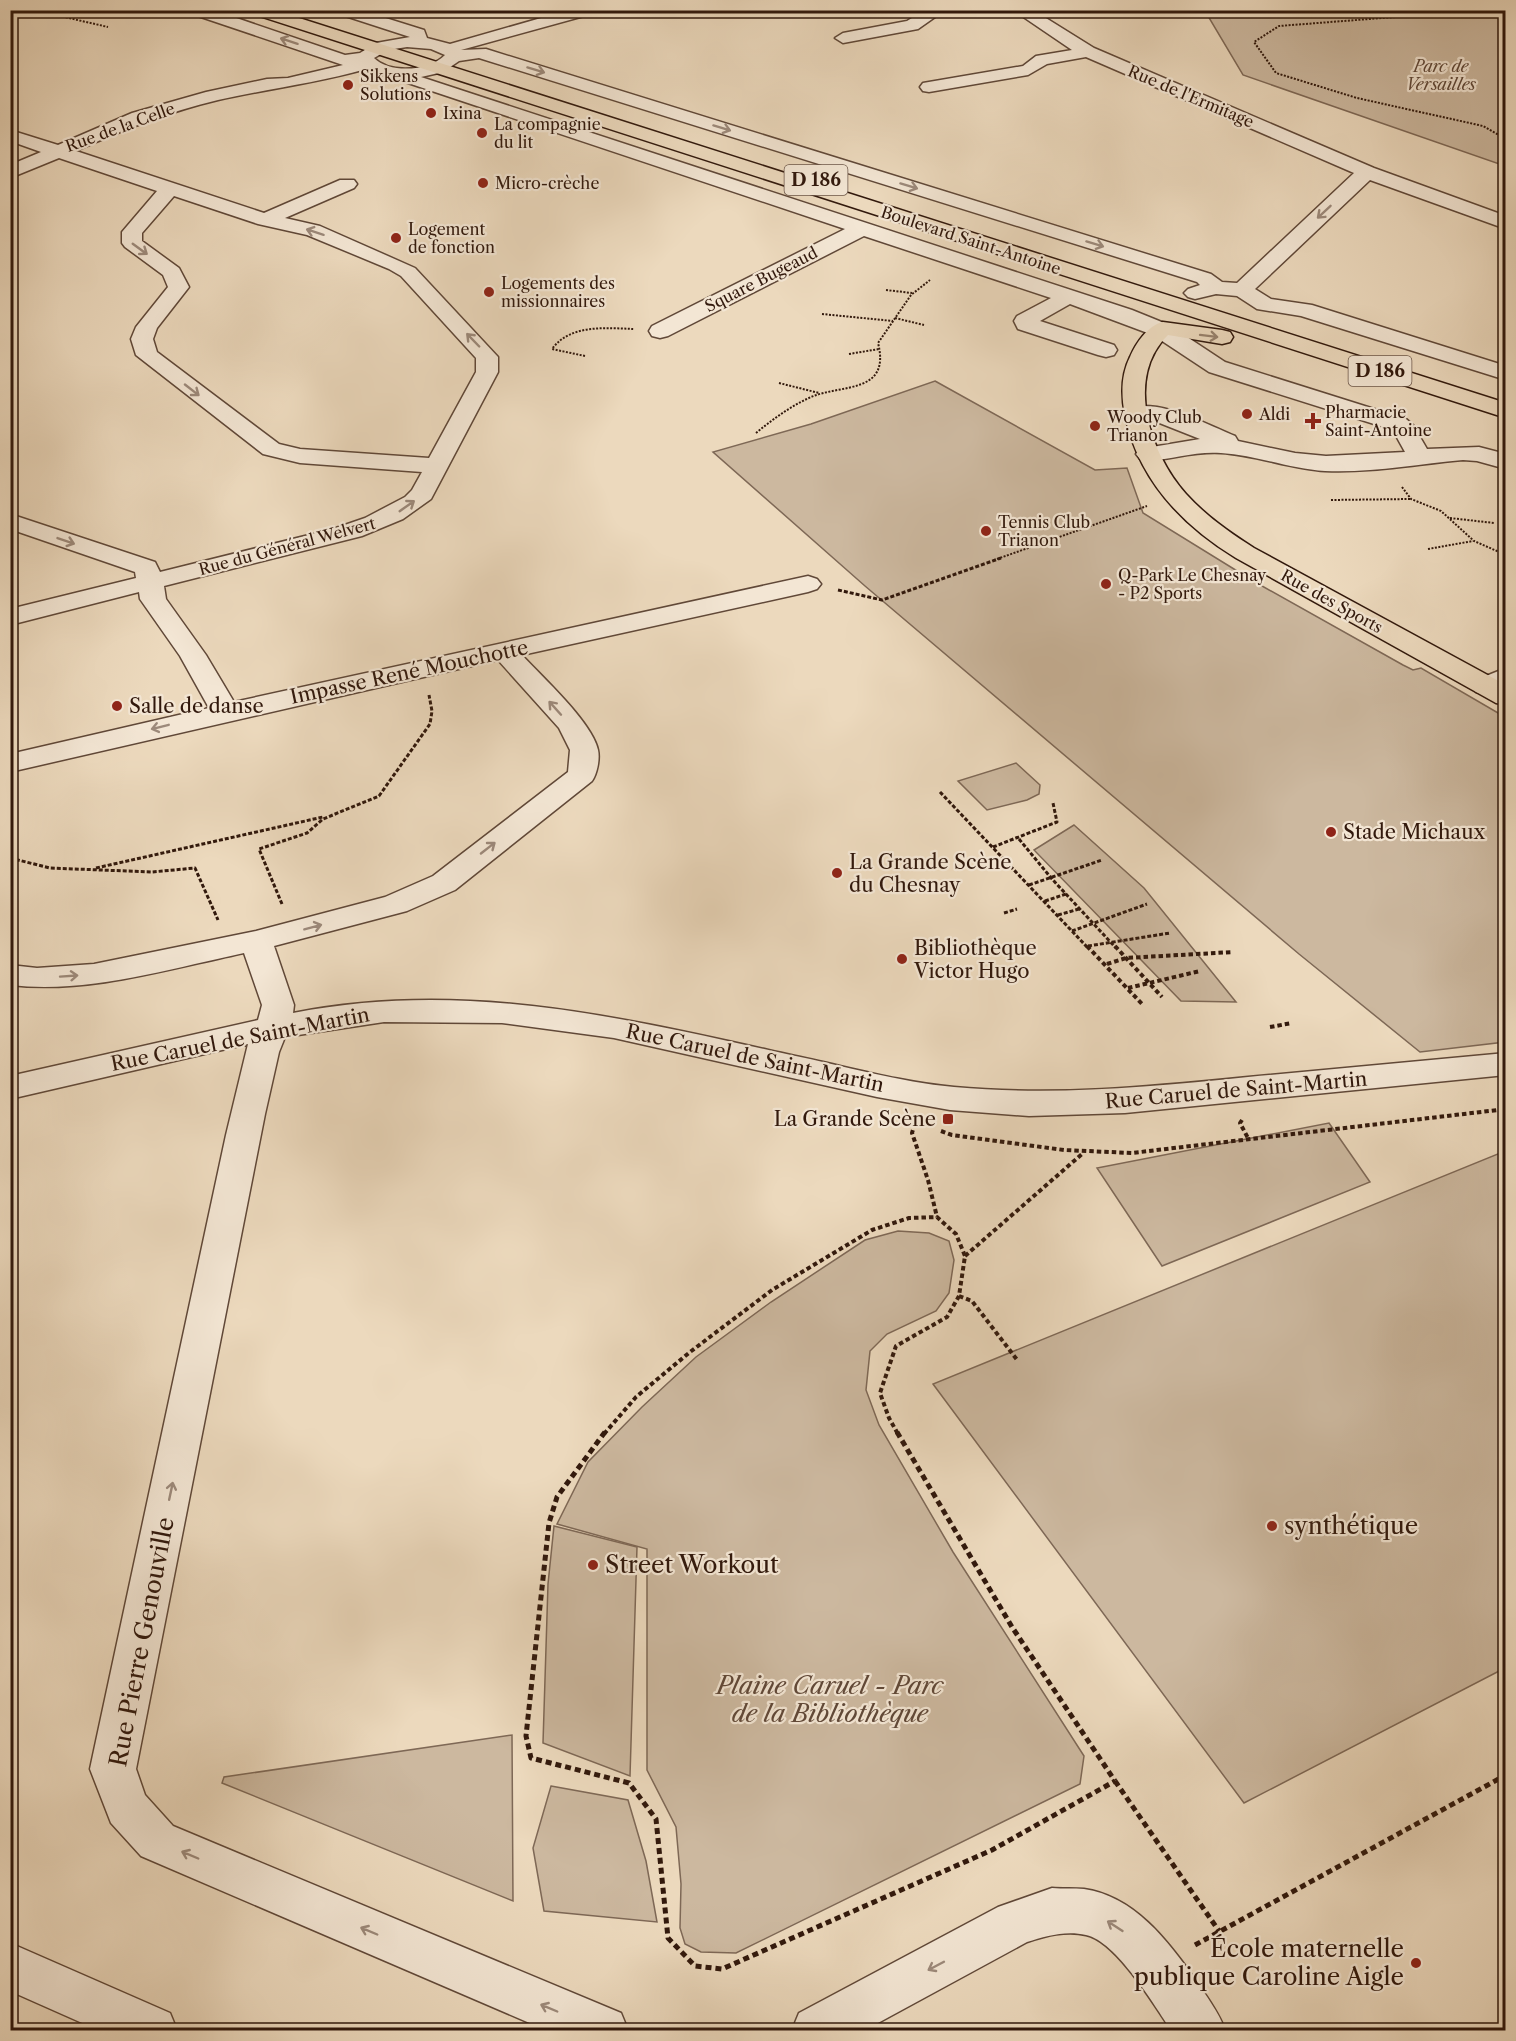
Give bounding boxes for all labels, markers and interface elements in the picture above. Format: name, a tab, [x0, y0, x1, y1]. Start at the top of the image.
one-way arrow	[280, 35, 299, 46]
park label: Parc de Versailles	[1406, 56, 1476, 94]
street label: Rue de l'Ermitage	[1125, 60, 1257, 132]
one-way arrow	[526, 65, 545, 76]
place label: Sikkens Solutions	[360, 66, 431, 104]
marker: Sikkens Solutions	[341, 78, 355, 92]
street label: Rue de la Celle	[63, 98, 177, 156]
place label: Ixina	[443, 103, 482, 123]
marker: Ixina	[424, 106, 438, 120]
place label: La compagnie du lit	[494, 114, 601, 152]
one-way arrow	[712, 123, 731, 134]
marker: La compagnie du lit	[475, 126, 489, 140]
road number: D 186	[784, 165, 848, 195]
place label: Micro-crèche	[495, 173, 599, 193]
marker: Micro-crèche	[476, 176, 490, 190]
one-way arrow	[899, 181, 918, 192]
street label: Boulevard Saint-Antoine	[878, 201, 1064, 279]
one-way arrow	[1317, 205, 1332, 219]
place label: Logement de fonction	[408, 219, 495, 257]
one-way arrow	[306, 226, 325, 237]
marker: Logement de fonction	[389, 231, 403, 245]
one-way arrow	[1085, 239, 1104, 250]
one-way arrow	[132, 242, 148, 255]
street label: Square Bugeaud	[701, 242, 821, 316]
place label: Logements des missionnaires	[501, 273, 615, 311]
marker: Logements des missionnaires	[482, 285, 496, 299]
one-way arrow	[1199, 331, 1219, 342]
one-way arrow	[465, 332, 480, 347]
road number: D 186	[1348, 356, 1412, 386]
one-way arrow	[184, 384, 200, 397]
place label: Pharmacie Saint-Antoine	[1325, 402, 1432, 440]
place label: Aldi	[1258, 404, 1290, 424]
place label: Woody Club Trianon	[1106, 407, 1202, 445]
marker: Aldi	[1240, 407, 1254, 421]
marker: Pharmacie Saint-Antoine	[1306, 414, 1320, 428]
marker: Woody Club Trianon	[1088, 419, 1102, 433]
one-way arrow	[399, 500, 415, 512]
place label: Tennis Club Trianon	[998, 512, 1090, 550]
street label: Rue du Général Welvert	[196, 513, 378, 579]
marker: Tennis Club Trianon	[979, 524, 993, 538]
one-way arrow	[56, 536, 75, 547]
place label: Q-Park Le Chesnay - P2 Sports	[1118, 565, 1267, 603]
street label: Rue des Sports	[1278, 565, 1386, 637]
marker: Q-Park Le Chesnay - P2 Sports	[1099, 577, 1113, 591]
street label: Impasse René Mouchotte	[288, 635, 530, 709]
place label: Salle de danse	[129, 694, 264, 718]
marker: Salle de danse	[110, 699, 124, 713]
one-way arrow	[548, 701, 562, 716]
one-way arrow	[151, 721, 170, 733]
place label: Stade Michaux	[1343, 820, 1485, 844]
marker: Stade Michaux	[1324, 825, 1338, 839]
one-way arrow	[480, 842, 496, 855]
place label: La Grande Scène du Chesnay	[849, 850, 1011, 897]
marker: La Grande Scène du Chesnay	[830, 866, 844, 880]
one-way arrow	[303, 921, 322, 932]
place label: Bibliothèque Victor Hugo	[913, 936, 1037, 983]
marker: Bibliothèque Victor Hugo	[895, 952, 909, 966]
one-way arrow	[58, 970, 78, 981]
street label: Rue Caruel de Saint-Martin	[109, 1002, 372, 1076]
street label: Rue Caruel de Saint-Martin	[624, 1019, 887, 1097]
street label: Rue Caruel de Saint-Martin	[1104, 1067, 1369, 1113]
place label: La Grande Scène	[774, 1107, 936, 1131]
marker: La Grande Scène	[941, 1112, 955, 1126]
one-way arrow	[166, 1482, 177, 1502]
place label: synthétique	[1284, 1511, 1418, 1540]
street label: Rue Pierre Genouville	[103, 1515, 180, 1769]
marker: synthétique	[1265, 1519, 1279, 1533]
place label: Street Workout	[605, 1550, 779, 1579]
marker: Street Workout	[586, 1558, 600, 1572]
park label: Plaine Caruel - Parc de la Bibliothèque	[715, 1671, 944, 1728]
one-way arrow	[181, 1849, 200, 1860]
one-way arrow	[1107, 1919, 1124, 1931]
one-way arrow	[361, 1925, 379, 1936]
place label: École maternelle publique Caroline Aigle	[1134, 1934, 1404, 1991]
marker: École maternelle publique Caroline Aigle	[1409, 1956, 1423, 1970]
one-way arrow	[928, 1960, 945, 1972]
one-way arrow	[540, 2001, 558, 2013]

